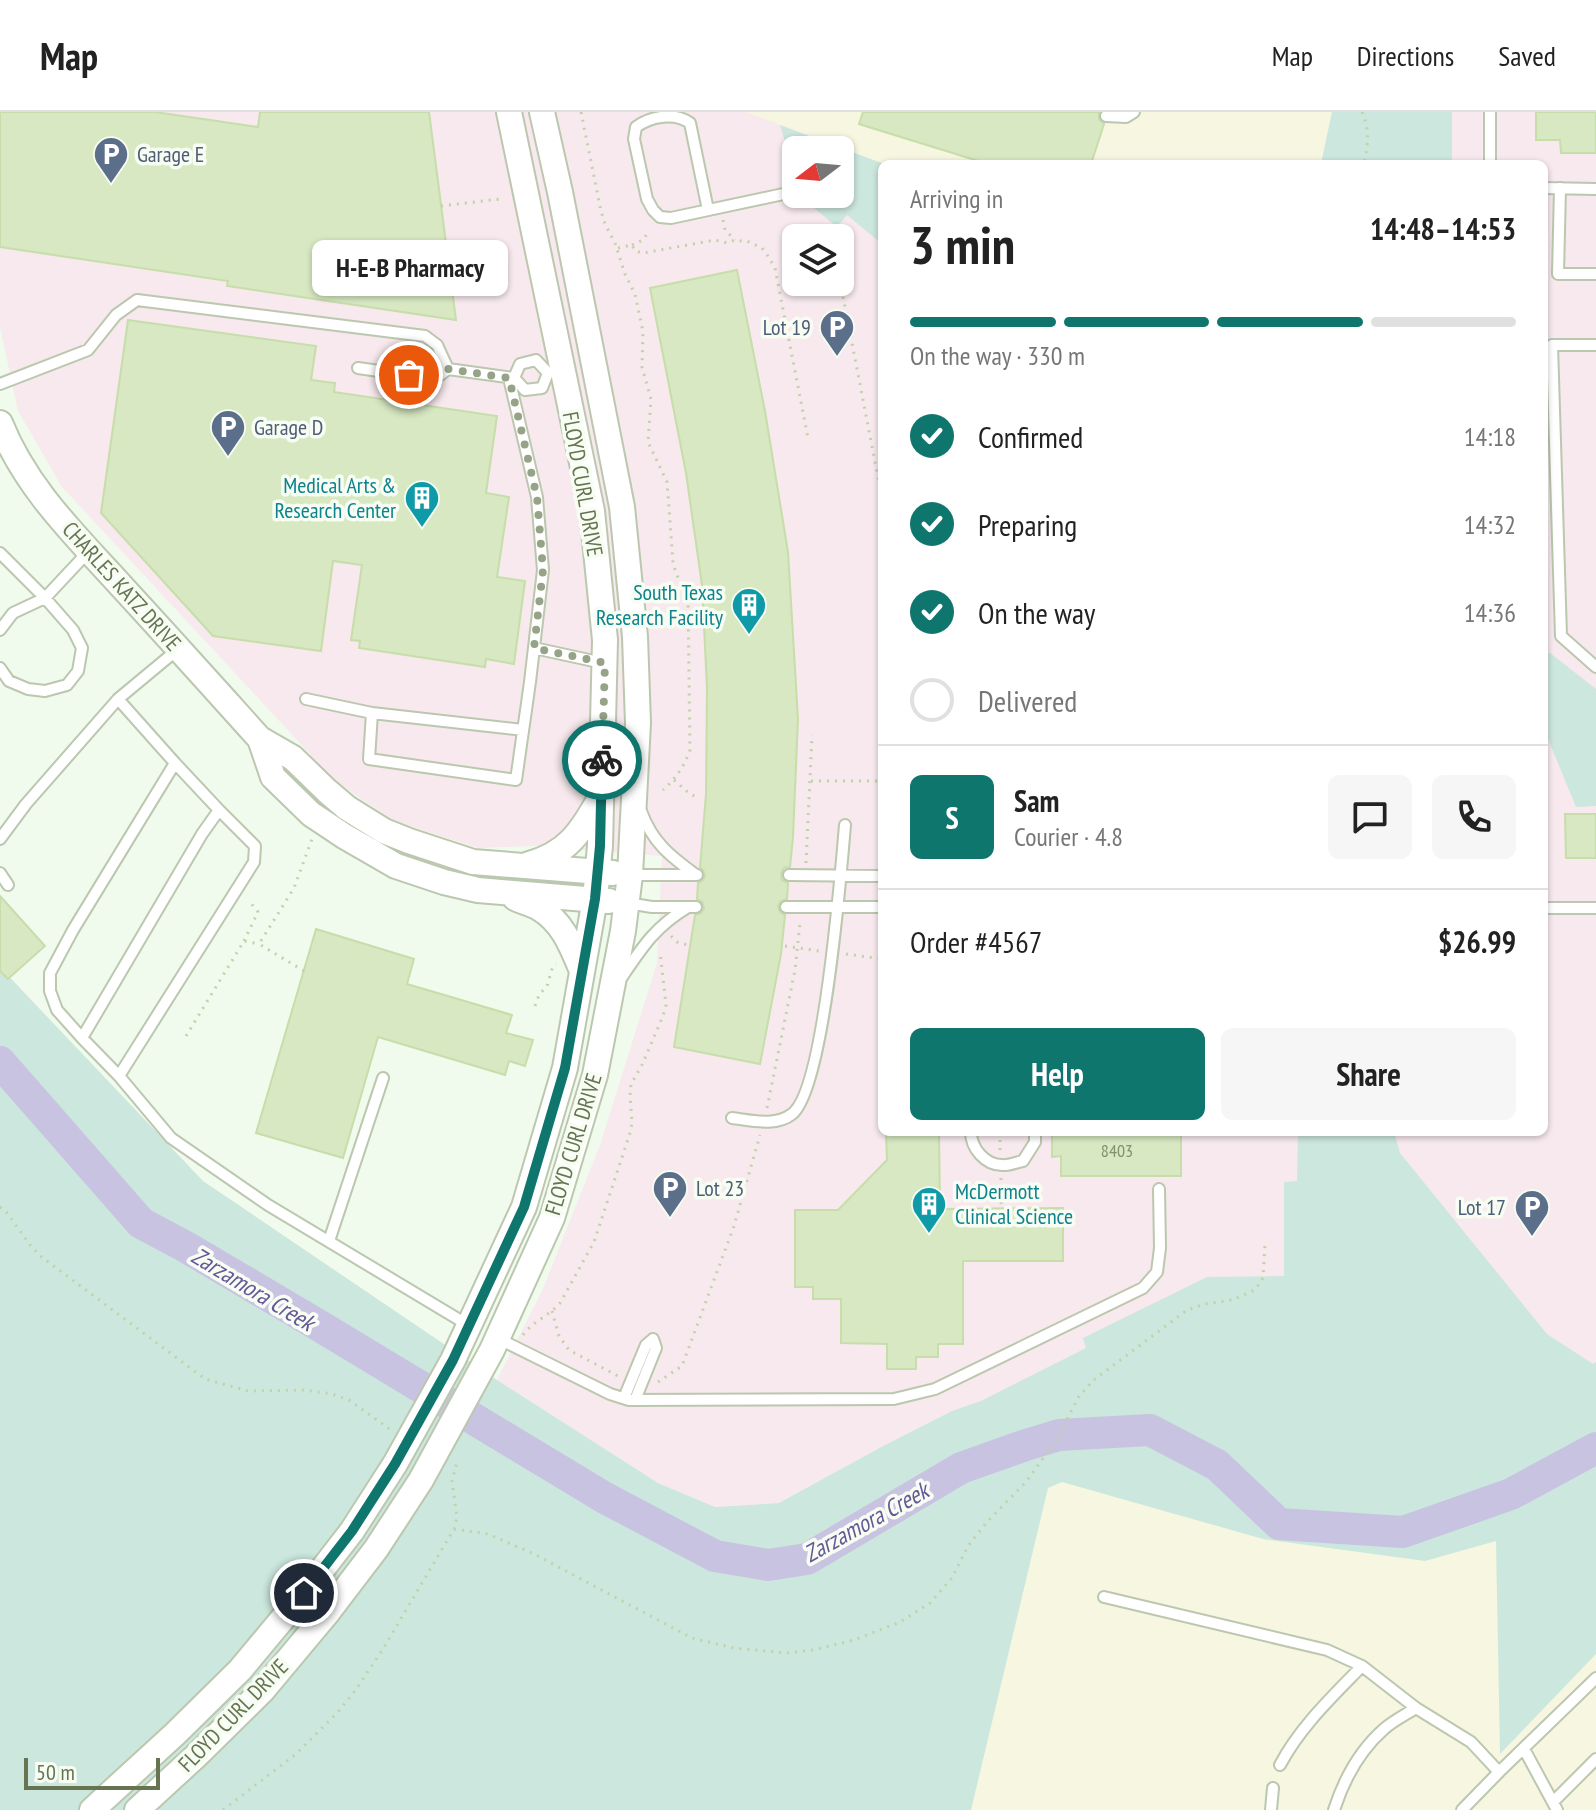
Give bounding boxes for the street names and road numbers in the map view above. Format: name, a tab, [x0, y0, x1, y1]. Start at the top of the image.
street label: FLOYD CURL DRIVE	[556, 409, 610, 559]
street label: CHARLES KATZ DRIVE	[56, 515, 188, 657]
street label: FLOYD CURL DRIVE	[538, 1070, 608, 1218]
street label: FLOYD CURL DRIVE	[172, 1653, 294, 1777]

